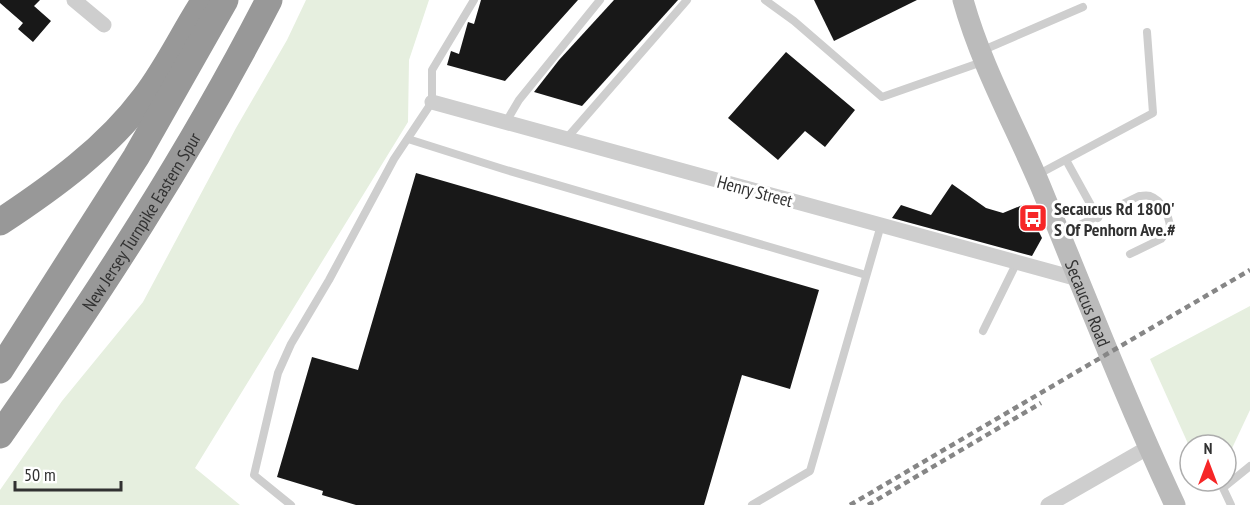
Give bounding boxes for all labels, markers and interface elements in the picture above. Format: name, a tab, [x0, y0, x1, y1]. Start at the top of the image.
street label: New Jersey Turnpike Eastern Spur	[77, 128, 205, 315]
street label: Henry Street	[715, 170, 795, 212]
place label: Secaucus Rd 1800' S Of Penhorn Ave.#	[1054, 197, 1176, 241]
bus stop icon: Secaucus Rd 1800' S Of Penhorn Ave.#	[1017, 202, 1049, 234]
street label: Secaucus Road	[1060, 256, 1116, 350]
north arrow	[1178, 433, 1238, 493]
text: N	[1204, 438, 1212, 458]
scale bar	[15, 454, 122, 492]
text: 50 m	[24, 463, 56, 486]

